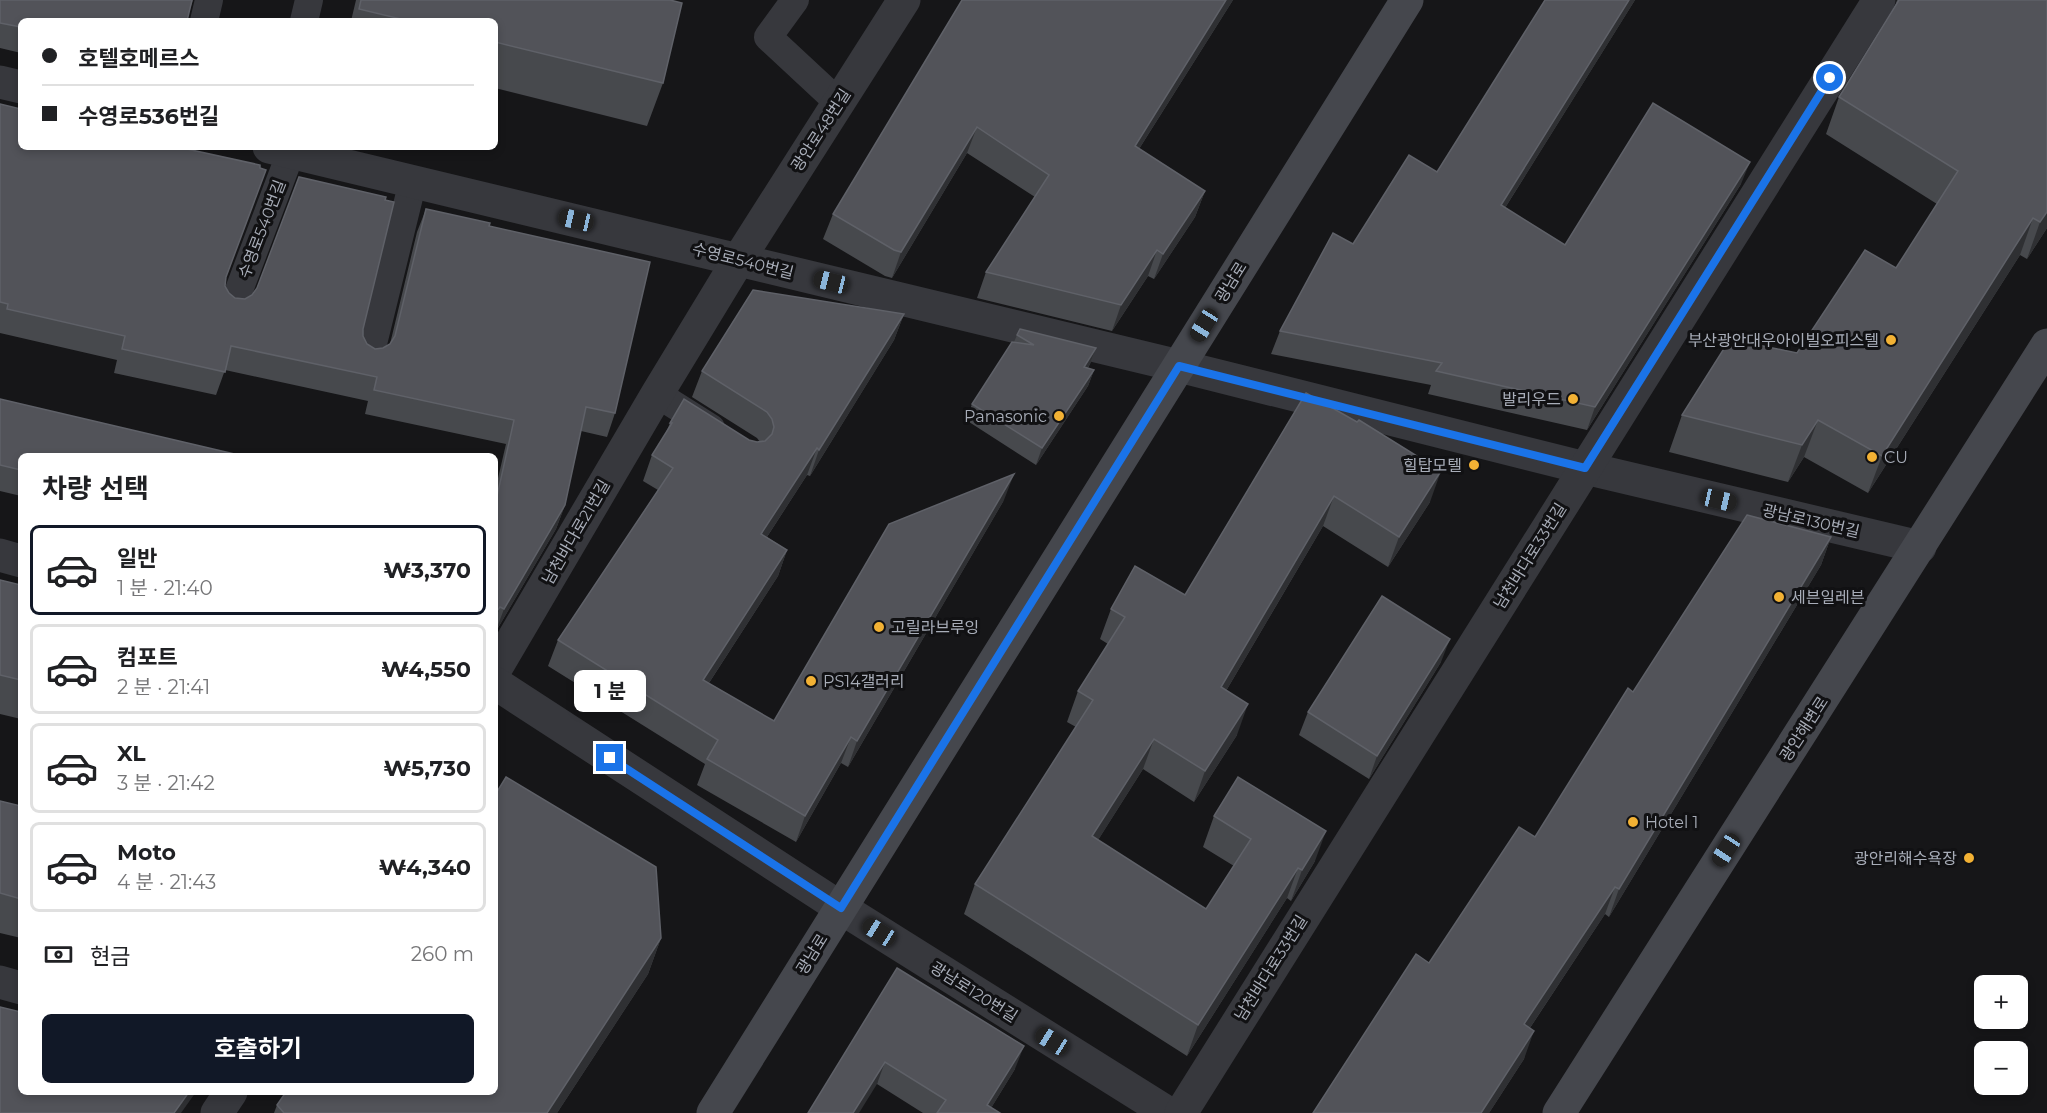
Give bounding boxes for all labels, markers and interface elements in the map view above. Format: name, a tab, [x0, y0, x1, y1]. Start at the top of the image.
text: 호텔호메르스	[78, 45, 199, 72]
route start	[1816, 64, 1843, 91]
street label: 광안로48번길	[787, 85, 855, 175]
text: 수영로536번길	[78, 103, 219, 130]
street label: 수영로540번길	[235, 177, 289, 281]
car	[556, 207, 596, 233]
street label: 수영로540번길	[690, 239, 796, 283]
street label: 광남로	[1211, 258, 1251, 306]
car	[811, 269, 851, 295]
car	[1187, 305, 1221, 345]
place label: 부산광안대우아이빌오피스텔	[1688, 331, 1879, 350]
marker: 부산광안대우아이빌오피스텔	[1884, 333, 1898, 347]
place label: 발리우드	[1502, 390, 1561, 409]
marker: 발리우드	[1566, 392, 1580, 406]
place label: Panasonic	[964, 407, 1047, 426]
marker: Panasonic	[1052, 409, 1066, 423]
place label: CU	[1884, 448, 1908, 467]
marker: CU	[1865, 450, 1879, 464]
place label: 힐탑모텔	[1403, 456, 1462, 475]
marker: 힐탑모텔	[1467, 458, 1481, 472]
text: 차량 선택	[42, 472, 149, 505]
street label: 남천바다로21번길	[538, 476, 614, 588]
car	[1699, 487, 1739, 513]
street label: 남천바다로33번길	[1490, 500, 1570, 612]
street label: 광남로130번길	[1761, 501, 1861, 541]
icon: car	[45, 543, 99, 597]
text: 일반	[117, 545, 157, 572]
text: ₩3,370	[384, 557, 471, 584]
text: 1 분 · 21:40	[117, 576, 213, 600]
place label: 세븐일레븐	[1791, 588, 1865, 607]
marker: 세븐일레븐	[1772, 590, 1786, 604]
place label: 고릴라브루잉	[891, 618, 979, 637]
marker: 고릴라브루잉	[872, 620, 886, 634]
icon: car	[45, 642, 99, 696]
text: 컴포트	[117, 644, 178, 671]
text: ₩4,550	[381, 656, 471, 683]
callout: 1 분	[574, 671, 646, 713]
place label: PS14갤러리	[823, 672, 905, 691]
marker: PS14갤러리	[804, 674, 818, 688]
text: 2 분 · 21:41	[117, 675, 210, 699]
text: 1 분	[594, 679, 626, 703]
street label: 광안해변로	[1776, 693, 1832, 765]
text: XL	[117, 740, 146, 767]
icon: car	[45, 741, 99, 795]
route end	[596, 744, 623, 771]
text: ₩5,730	[384, 755, 471, 782]
text: 3 분 · 21:42	[117, 771, 215, 795]
place label: Hotel 1	[1645, 813, 1698, 832]
marker: Hotel 1	[1626, 815, 1640, 829]
car	[1709, 830, 1743, 870]
text: Moto	[117, 839, 176, 866]
icon: car	[45, 840, 99, 894]
place label: 광안리해수욕장	[1854, 849, 1957, 868]
marker: 광안리해수욕장	[1962, 851, 1976, 865]
text: ₩4,340	[379, 854, 471, 881]
text: 4 분 · 21:43	[117, 870, 216, 894]
street label: 남천바다로33번길	[1231, 912, 1311, 1024]
car	[859, 915, 899, 949]
street label: 광남로	[792, 930, 832, 978]
icon: cash	[42, 938, 75, 971]
text: 260 m	[411, 942, 474, 966]
text: 현금	[90, 943, 130, 970]
street label: 광남로120번길	[927, 958, 1021, 1026]
map controls	[1974, 975, 2028, 1095]
button: +	[1974, 975, 2028, 1029]
button: 호출하기	[42, 1014, 474, 1083]
car	[1032, 1024, 1072, 1058]
button: −	[1974, 1041, 2028, 1095]

